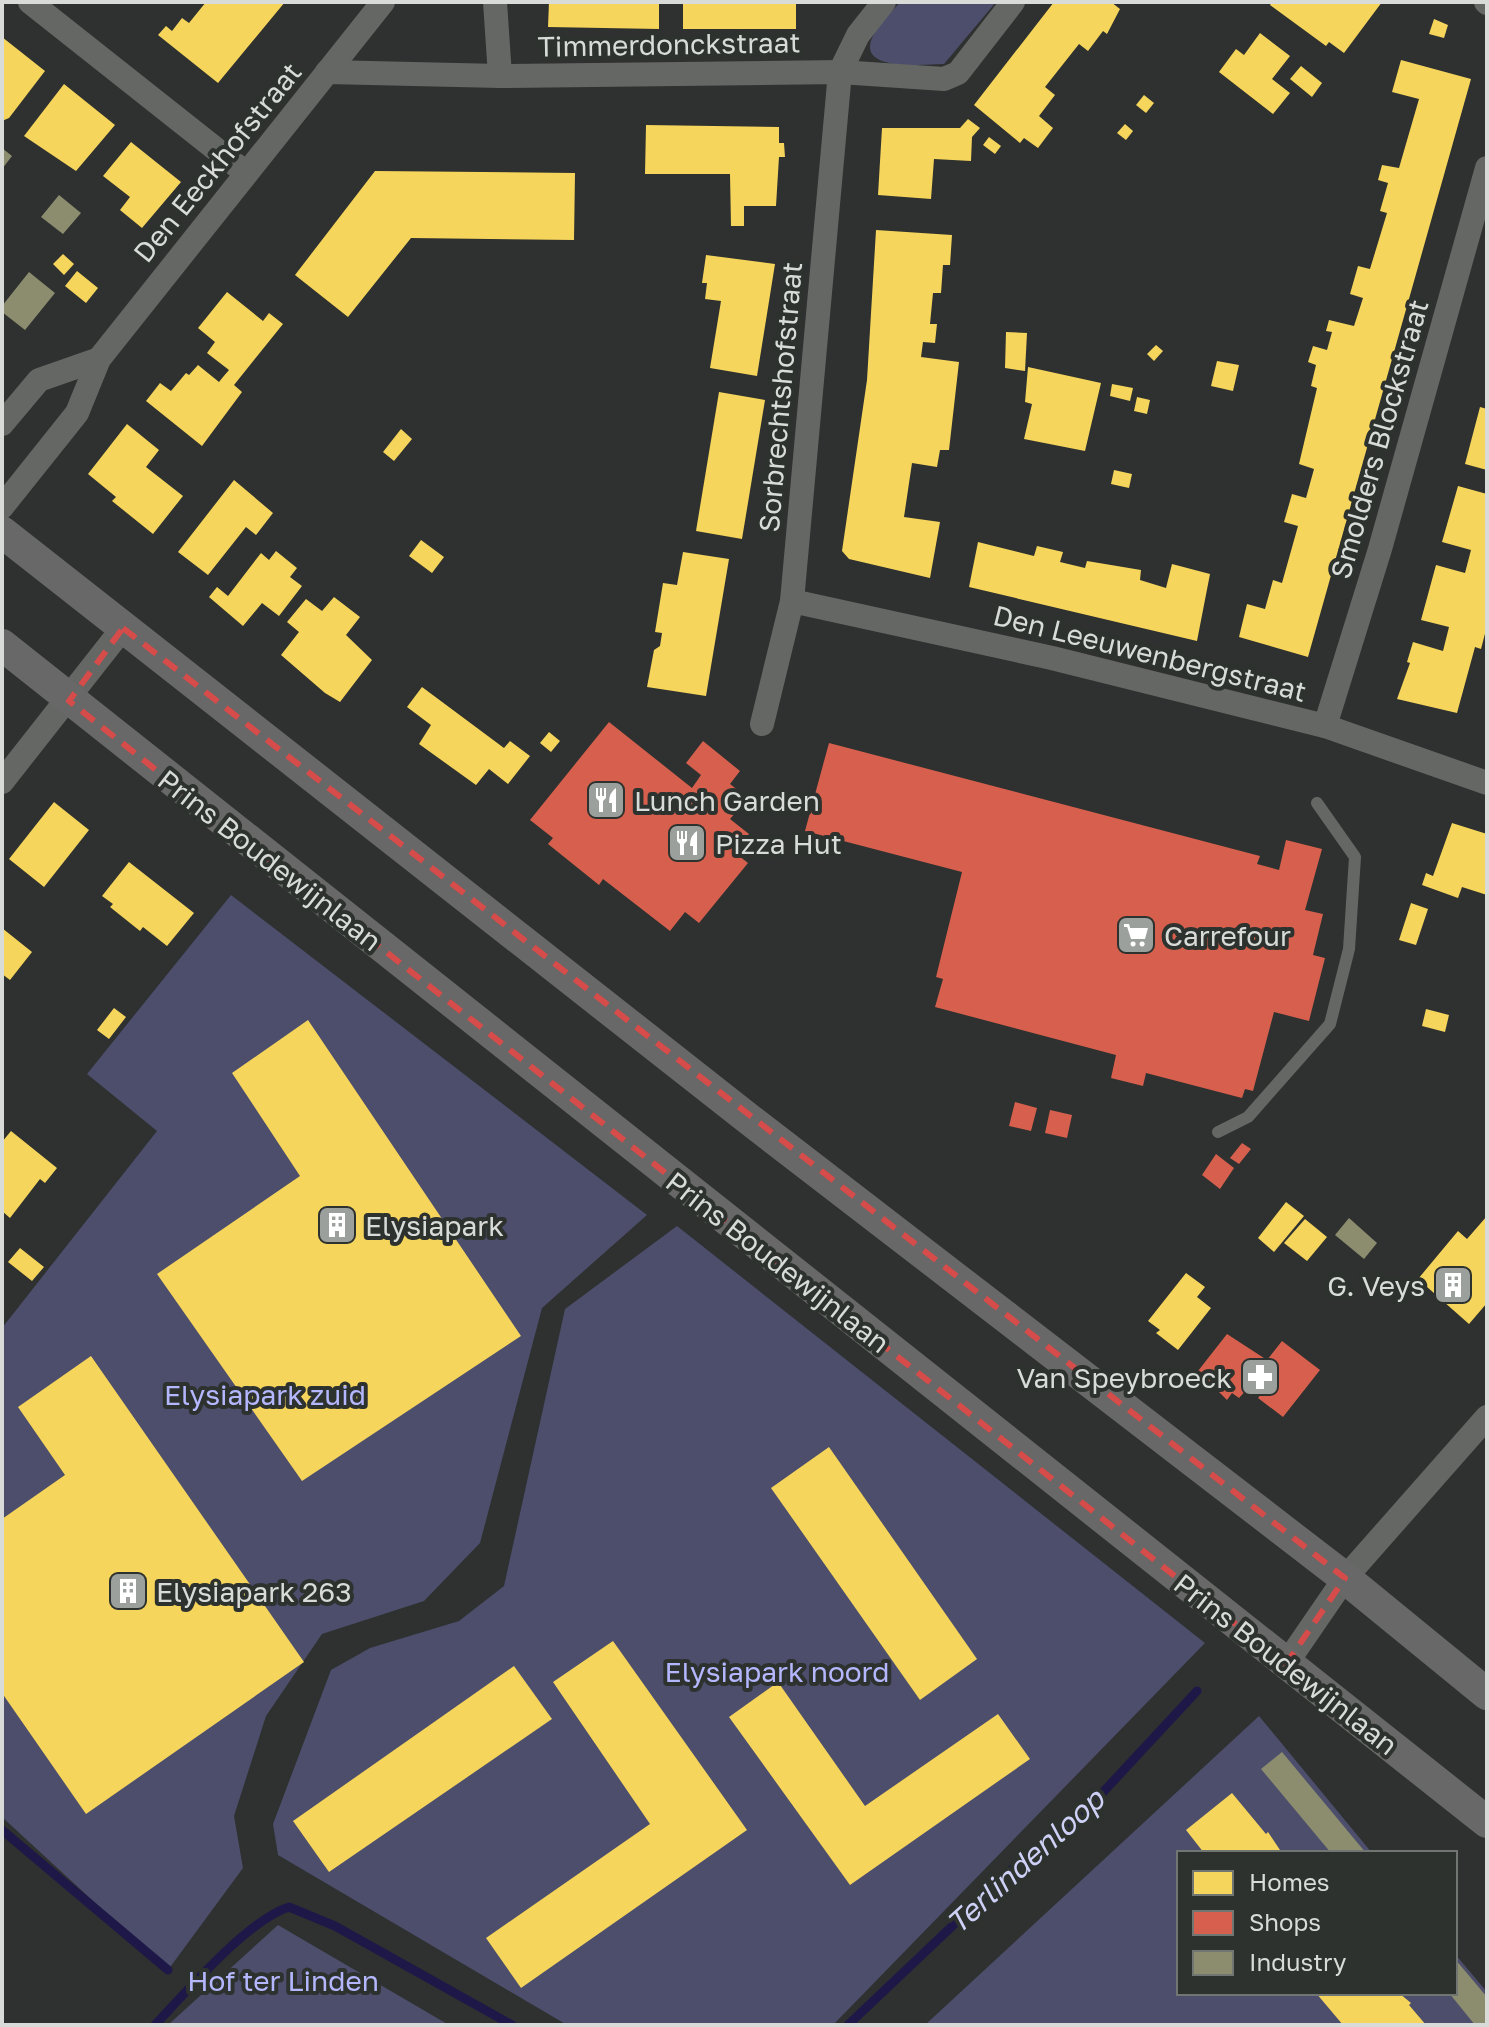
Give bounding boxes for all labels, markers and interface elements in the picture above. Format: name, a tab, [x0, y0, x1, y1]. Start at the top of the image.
street label: Timmerdonckstraat	[537, 25, 801, 63]
street label: Den Eeckhofstraat	[126, 55, 308, 269]
street label: Sorbrechtshofstraat	[752, 260, 808, 534]
street label: Smolders Blockstraat	[1323, 296, 1435, 582]
street label: Den Leeuwenbergstraat	[990, 598, 1310, 708]
street label: Prins Boudewijnlaan	[152, 763, 388, 957]
restaurant icon: Lunch Garden	[585, 779, 627, 821]
place label: Lunch Garden	[634, 784, 820, 817]
restaurant icon: Pizza Hut	[666, 822, 708, 864]
place label: Pizza Hut	[715, 827, 842, 860]
supermarket icon: Carrefour	[1115, 914, 1157, 956]
place label: Carrefour	[1164, 919, 1291, 952]
street label: Prins Boudewijnlaan	[660, 1165, 896, 1359]
building icon: Elysiapark	[316, 1204, 358, 1246]
place label: Elysiapark	[365, 1209, 504, 1242]
building icon: G. Veys	[1432, 1264, 1474, 1306]
place label: G. Veys	[1327, 1269, 1425, 1302]
pharmacy icon: Van Speybroeck	[1239, 1356, 1281, 1398]
place label: Van Speybroeck	[1016, 1361, 1232, 1394]
park label: Elysiapark zuid	[164, 1378, 366, 1411]
street label: Prins Boudewijnlaan	[1168, 1567, 1404, 1761]
building icon: Elysiapark 263	[107, 1570, 149, 1612]
place label: Elysiapark 263	[156, 1575, 352, 1608]
park label: Elysiapark noord	[665, 1655, 889, 1688]
water label: Terlindenloop	[939, 1779, 1113, 1941]
legend	[1177, 1851, 1457, 1995]
text: Homes	[1249, 1867, 1330, 1896]
text: Shops	[1249, 1907, 1321, 1936]
text: Industry	[1249, 1947, 1346, 1976]
park label: Hof ter Linden	[187, 1964, 379, 1997]

